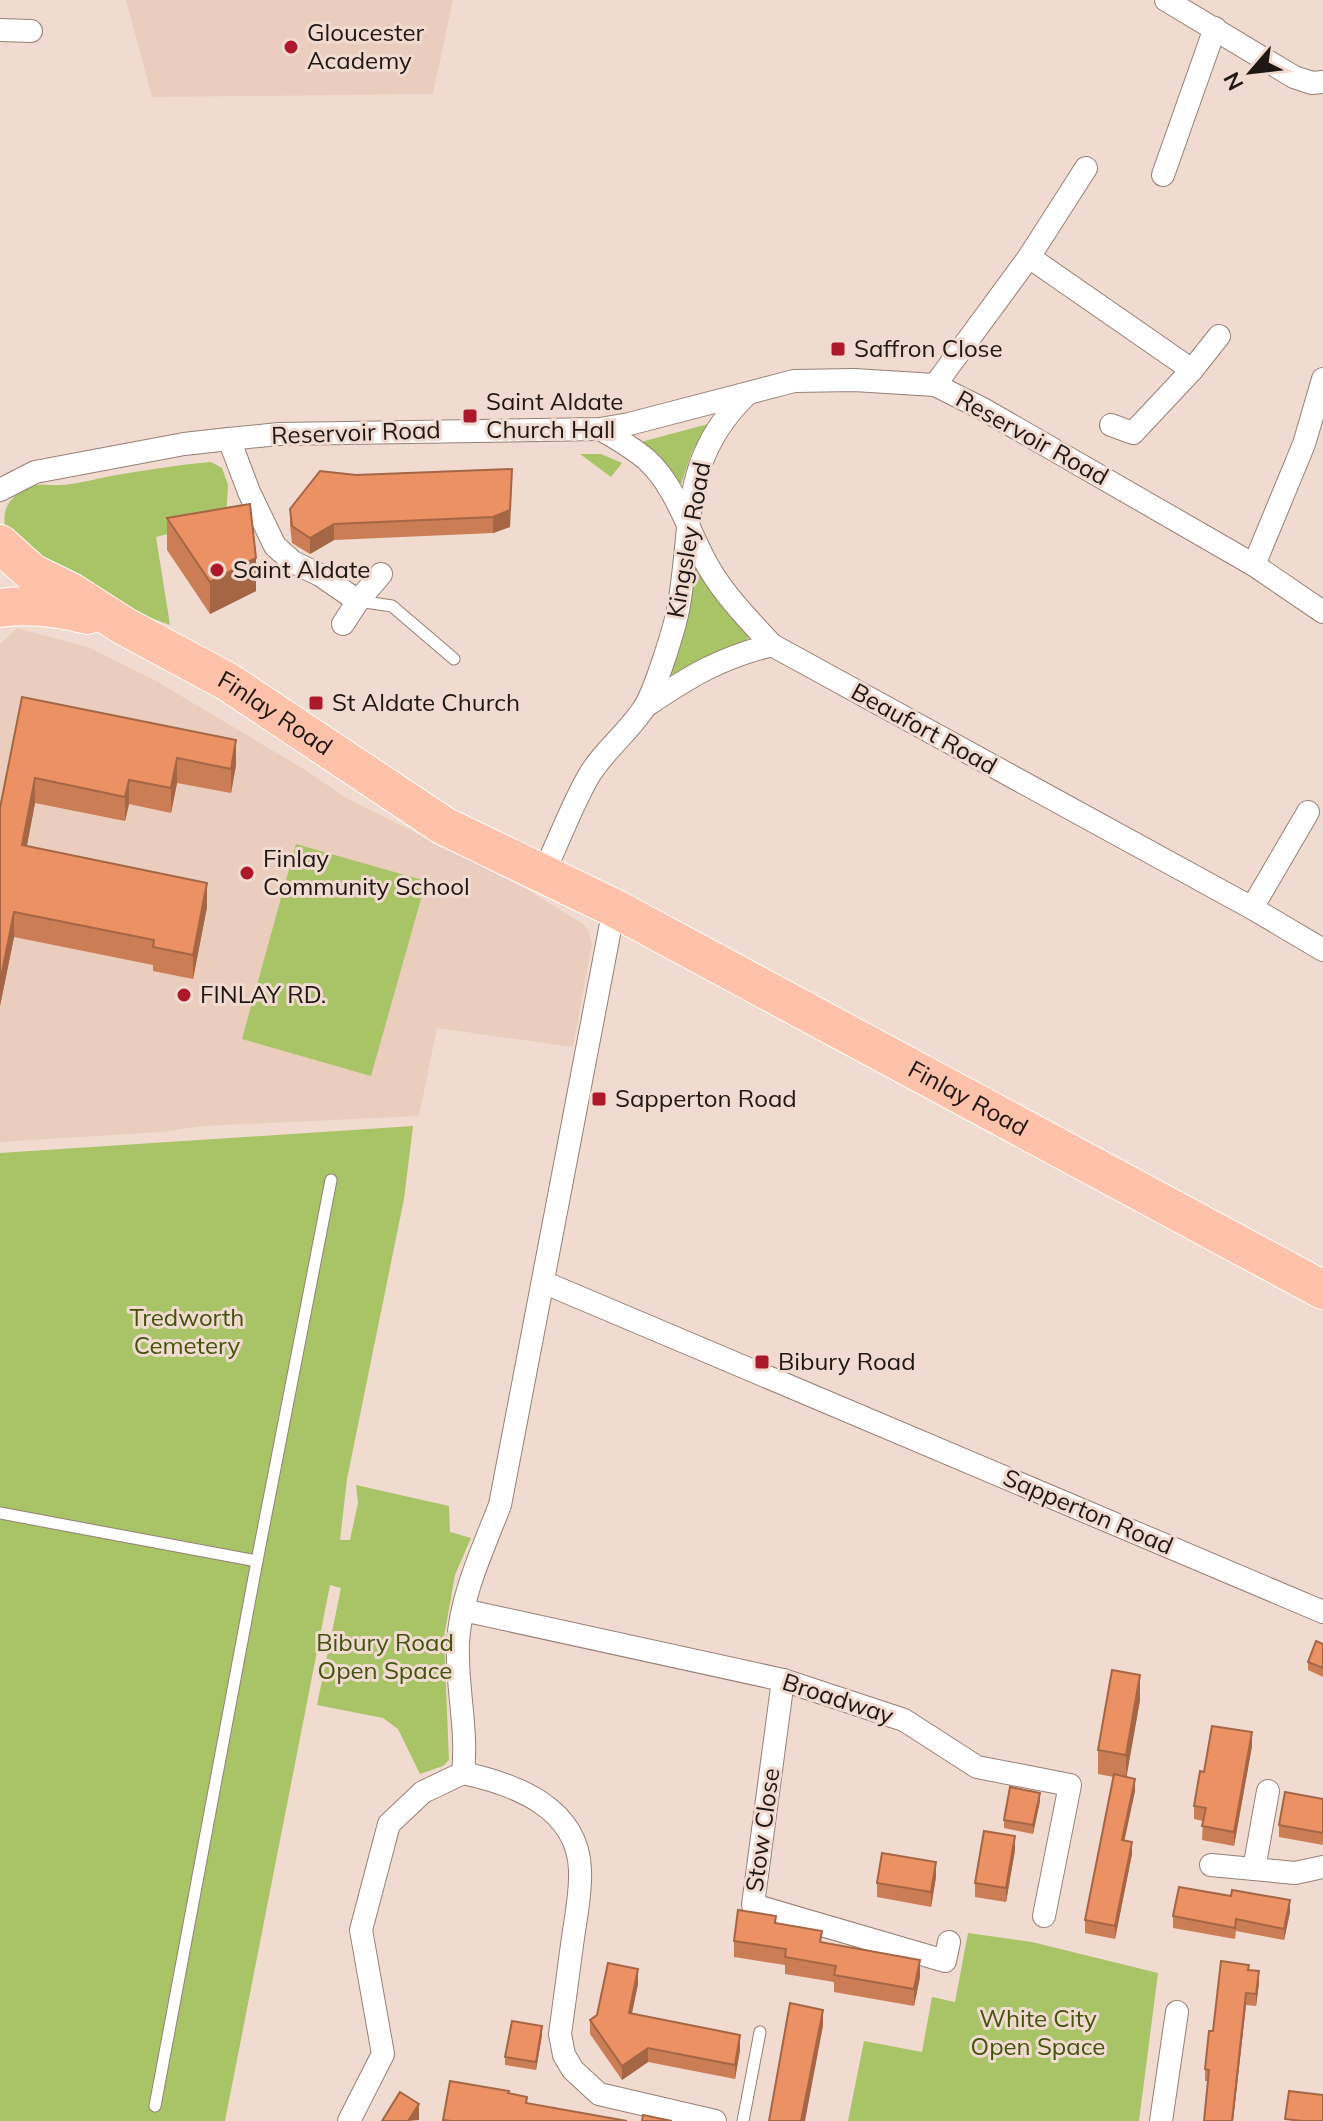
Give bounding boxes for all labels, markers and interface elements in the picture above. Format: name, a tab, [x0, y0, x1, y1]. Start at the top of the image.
place label: Gloucester Academy	[307, 17, 425, 75]
north arrow	[1211, 32, 1291, 112]
marker: Gloucester Academy	[282, 38, 300, 56]
text: N	[1217, 67, 1250, 95]
place label: Saffron Close	[854, 333, 1003, 363]
marker: Saffron Close	[829, 340, 847, 358]
street label: Reservoir Road	[951, 383, 1114, 491]
place label: Saint Aldate Church Hall	[486, 386, 623, 444]
marker: Saint Aldate Church Hall	[461, 407, 479, 425]
street label: Reservoir Road	[271, 414, 441, 450]
street label: Kingsley Road	[660, 460, 716, 620]
place label: Saint Aldate	[233, 554, 370, 584]
marker: Saint Aldate	[208, 561, 226, 579]
street label: Finlay Road	[213, 664, 338, 761]
street label: Beaufort Road	[846, 676, 1003, 781]
place label: St Aldate Church	[332, 687, 520, 717]
marker: St Aldate Church	[307, 694, 325, 712]
place label: Finlay Community School	[263, 843, 470, 901]
marker: Finlay Community School	[238, 864, 256, 882]
place label: FINLAY RD.	[200, 979, 326, 1009]
marker: FINLAY RD.	[175, 986, 193, 1004]
street label: Finlay Road	[904, 1053, 1033, 1142]
place label: Sapperton Road	[615, 1083, 797, 1113]
marker: Sapperton Road	[590, 1090, 608, 1108]
park label: Tredworth Cemetery	[130, 1302, 244, 1360]
place label: Bibury Road	[778, 1346, 916, 1376]
marker: Bibury Road	[753, 1353, 771, 1371]
street label: Sapperton Road	[999, 1462, 1178, 1560]
park label: Bibury Road Open Space	[316, 1627, 454, 1685]
street label: Broadway	[779, 1666, 898, 1730]
street label: Stow Close	[738, 1766, 786, 1894]
park label: White City Open Space	[971, 2003, 1105, 2061]

